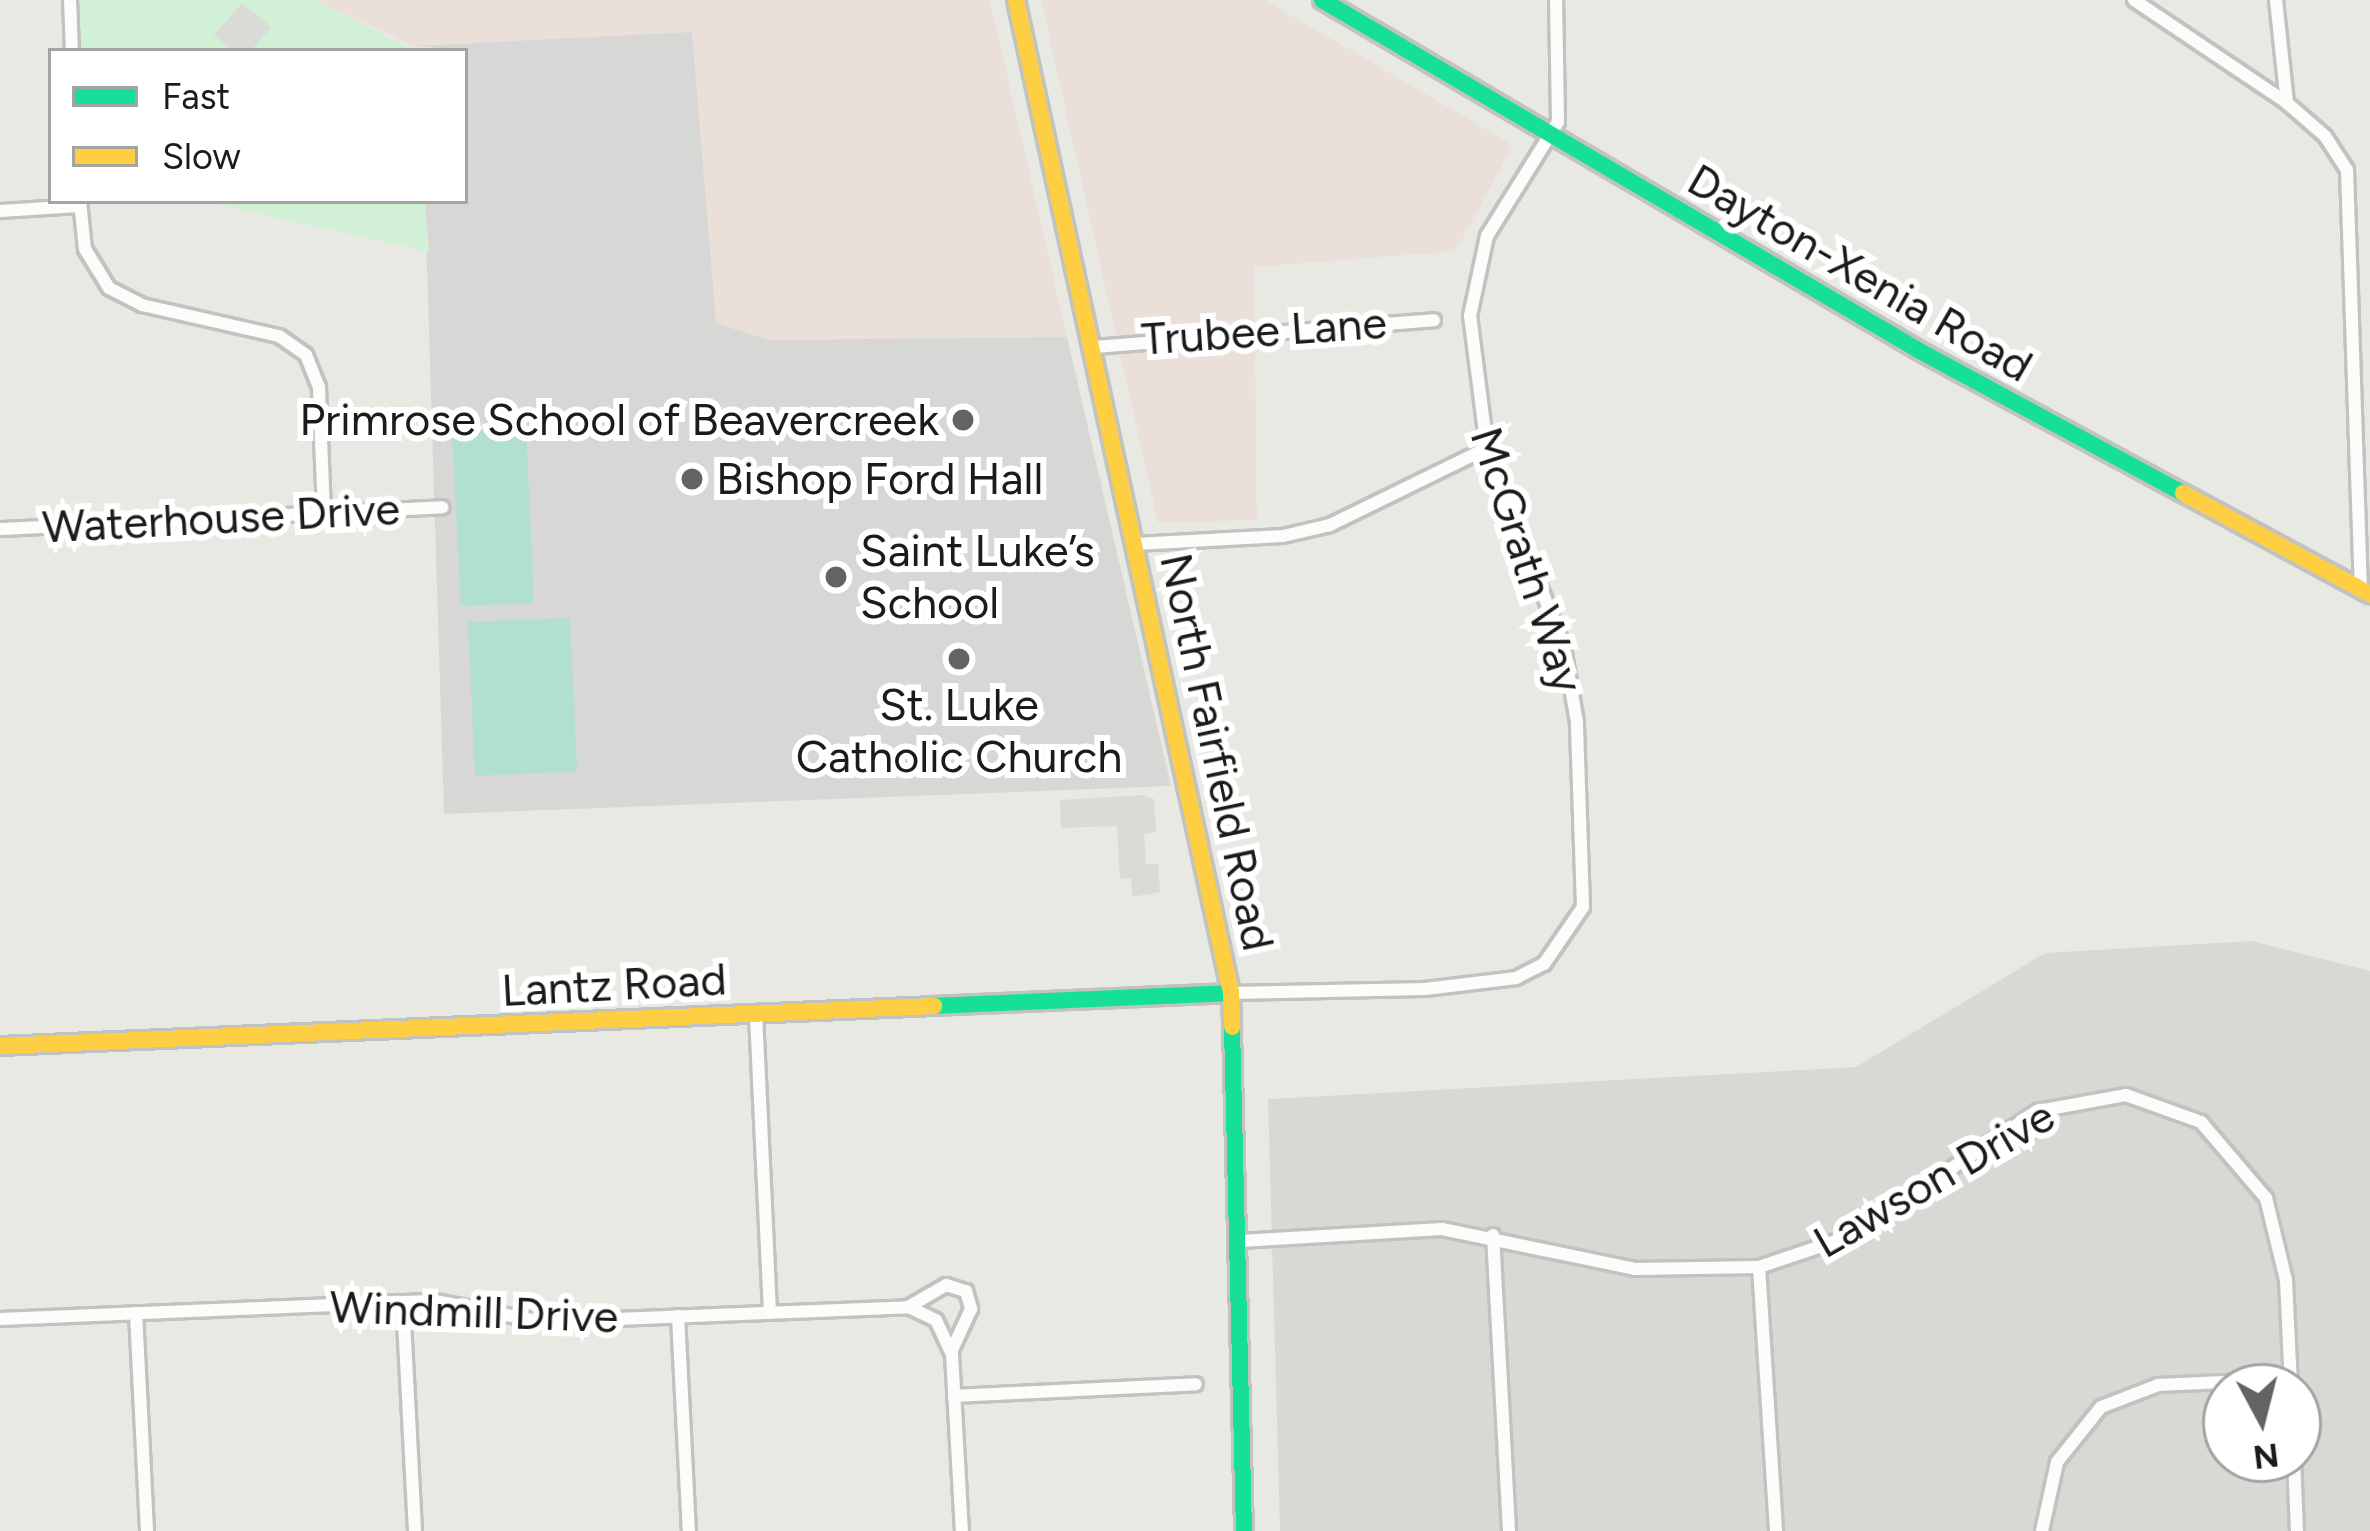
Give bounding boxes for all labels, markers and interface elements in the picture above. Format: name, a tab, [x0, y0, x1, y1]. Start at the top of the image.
legend	[48, 48, 468, 204]
text: Fast	[162, 75, 230, 118]
text: Slow	[162, 135, 241, 178]
street label: Dayton-Xenia Road	[1678, 152, 2042, 394]
street label: Trubee Lane	[1140, 295, 1388, 367]
place label: Primrose School of Beavercreek	[299, 393, 939, 447]
marker: Primrose School of Beavercreek	[950, 407, 976, 433]
street label: McGrath Way	[1459, 421, 1595, 699]
place label: Bishop Ford Hall	[716, 452, 1043, 506]
marker: Bishop Ford Hall	[679, 466, 705, 492]
street label: Waterhouse Drive	[41, 482, 401, 554]
place label: Saint Luke’s School	[860, 524, 1095, 630]
street label: North Fairfield Road	[1149, 548, 1285, 956]
marker: Saint Luke’s School	[823, 564, 849, 590]
marker: St. Luke Catholic Church	[946, 646, 972, 672]
place label: St. Luke Catholic Church	[796, 678, 1122, 784]
street label: Lantz Road	[500, 952, 728, 1018]
street label: Lawson Drive	[1804, 1088, 2064, 1270]
street label: Windmill Drive	[329, 1280, 619, 1344]
north arrow	[2202, 1363, 2322, 1483]
text: N	[2251, 1435, 2281, 1477]

